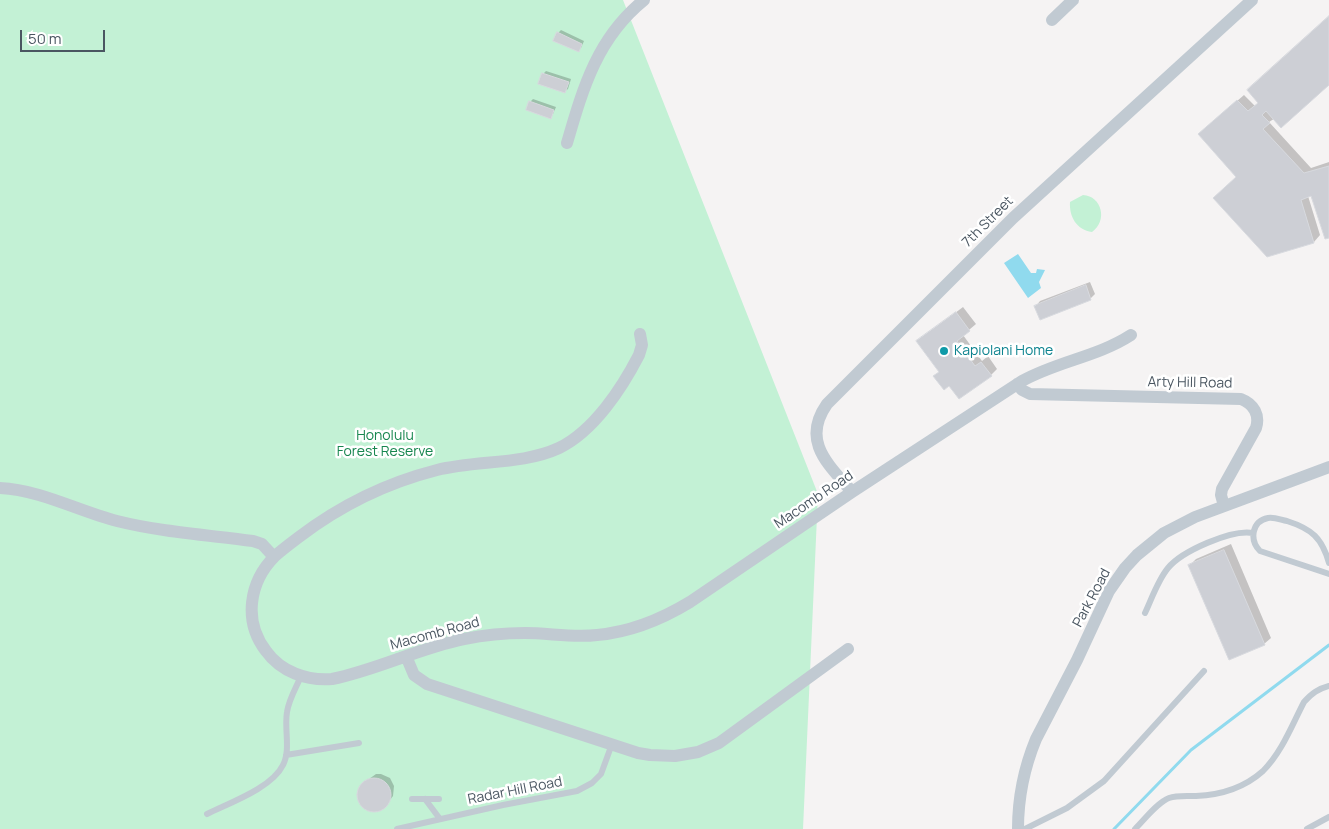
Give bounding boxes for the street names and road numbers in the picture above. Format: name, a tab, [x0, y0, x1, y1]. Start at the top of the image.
street label: 7th Street	[959, 193, 1017, 251]
street label: Arty Hill Road	[1147, 374, 1233, 392]
street label: Macomb Road	[771, 467, 857, 533]
street label: Park Road	[1070, 566, 1114, 630]
street label: Macomb Road	[389, 614, 481, 654]
street label: Radar Hill Road	[466, 774, 564, 808]

